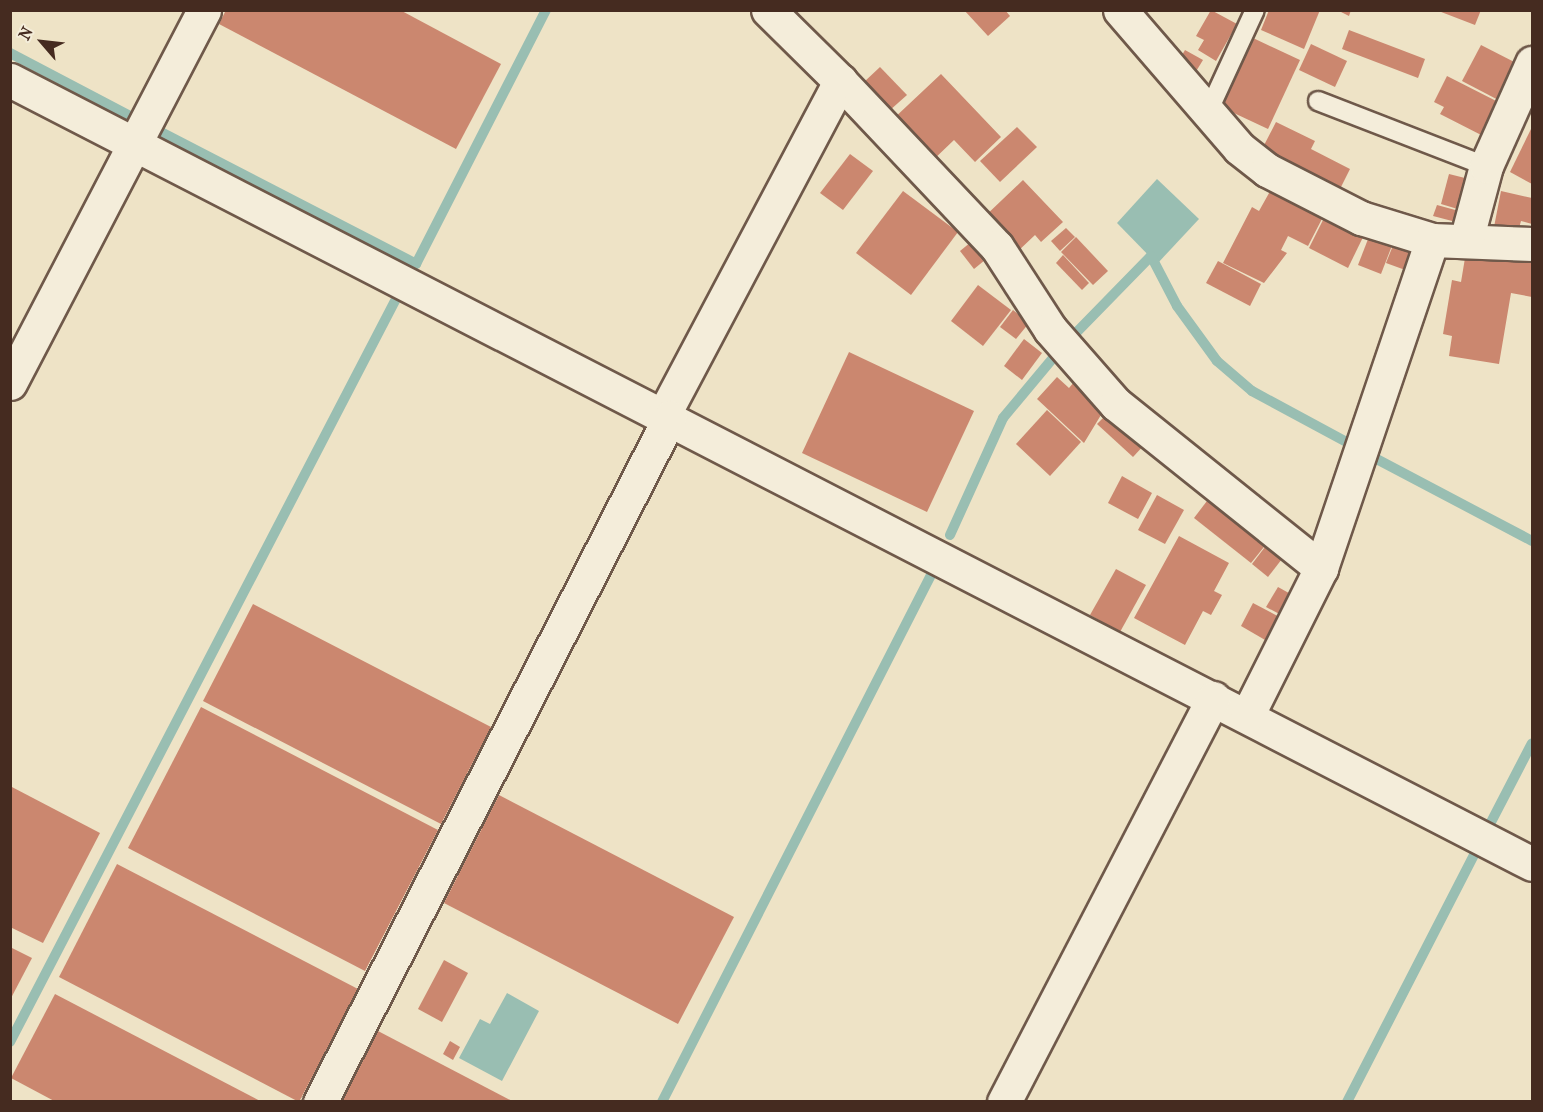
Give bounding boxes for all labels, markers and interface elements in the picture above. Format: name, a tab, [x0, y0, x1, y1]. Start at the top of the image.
north arrow	[12, 12, 72, 72]
text: N	[14, 24, 37, 43]

